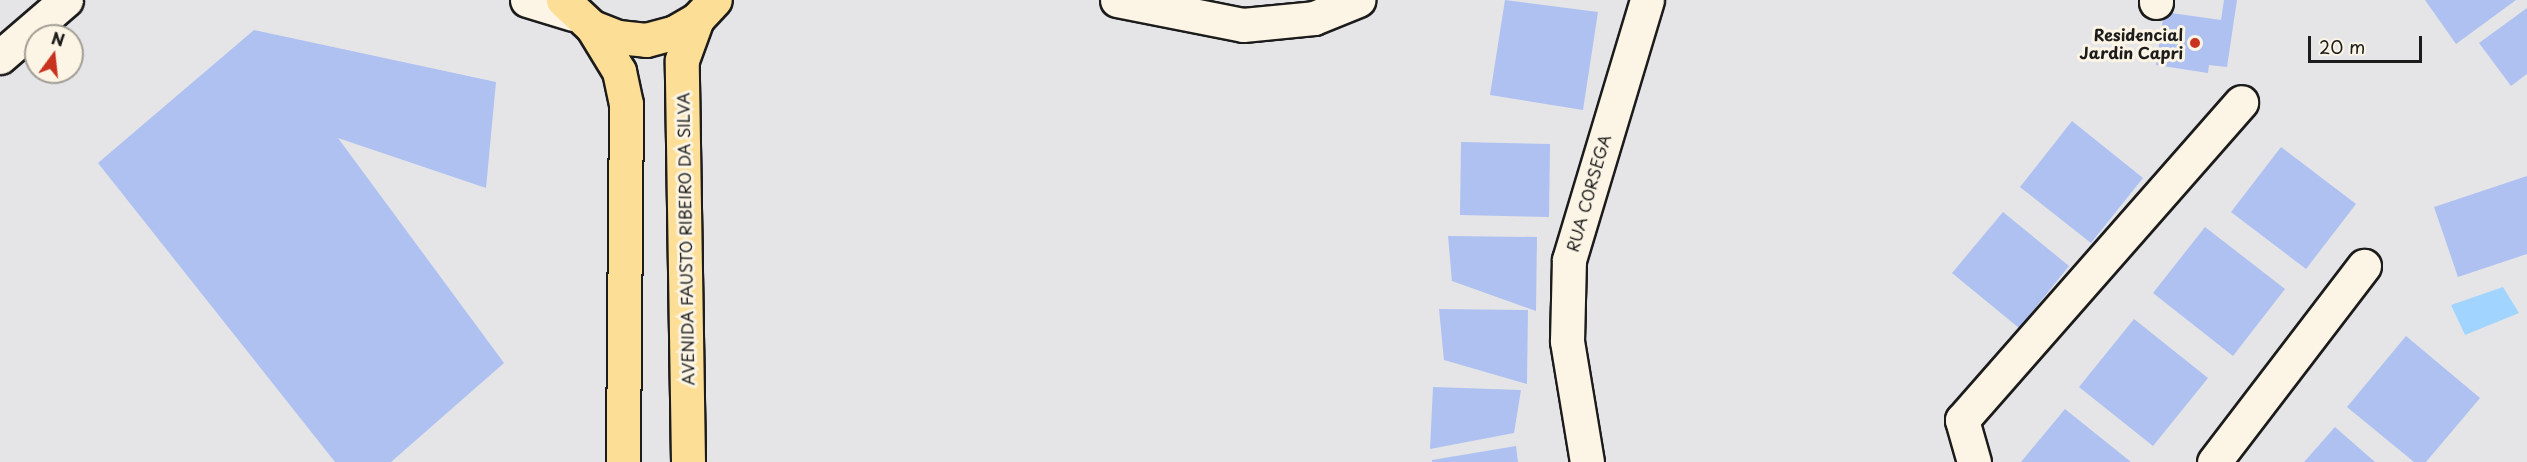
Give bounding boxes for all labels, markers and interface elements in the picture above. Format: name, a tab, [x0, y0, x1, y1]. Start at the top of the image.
north arrow	[24, 24, 84, 84]
place label: Residencial Jardin Capri	[2080, 24, 2183, 62]
scale bar	[2311, 24, 2425, 62]
text: N	[49, 25, 67, 52]
text: 20 m	[2319, 33, 2365, 60]
marker: Residencial Jardin Capri	[2188, 36, 2202, 50]
street label: AVENIDA FAUSTO RIBEIRO DA SILVA	[673, 92, 697, 386]
street label: RUA CORSEGA	[1562, 132, 1614, 254]

